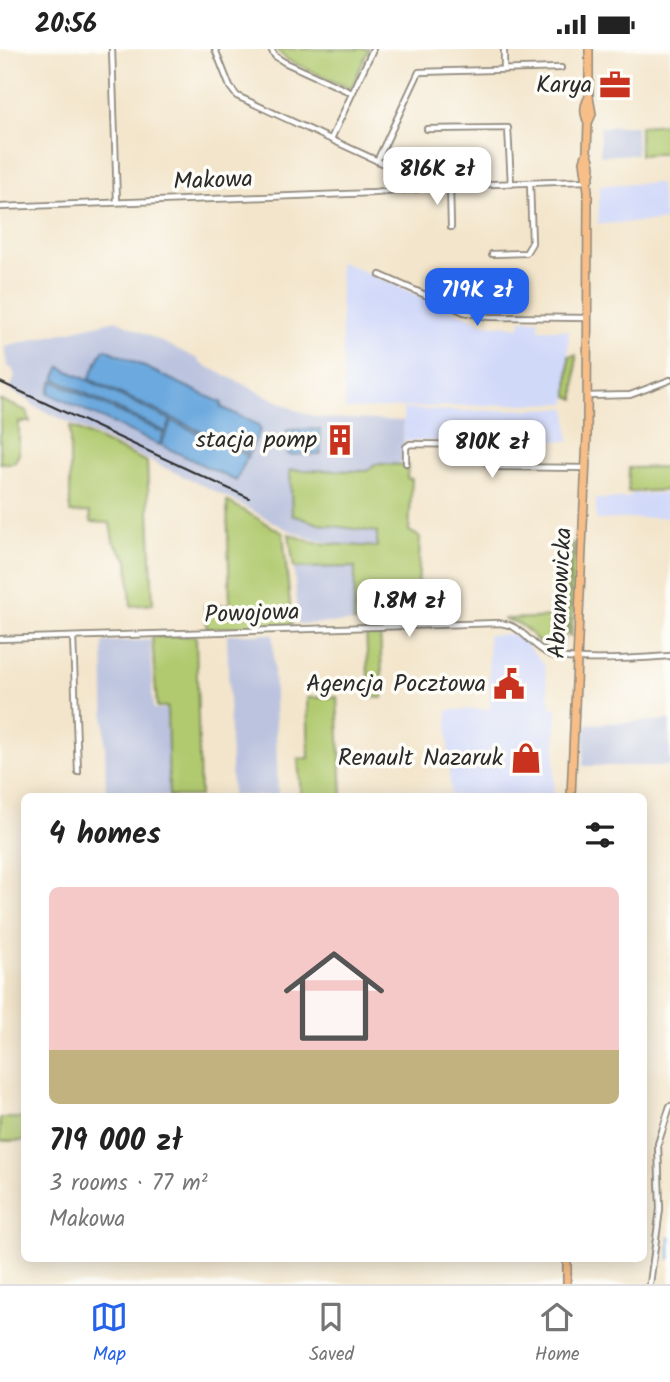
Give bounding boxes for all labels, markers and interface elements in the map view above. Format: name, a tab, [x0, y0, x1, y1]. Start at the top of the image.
text: 20:56	[35, 4, 97, 46]
place label: Karya	[536, 66, 592, 105]
office icon: Karya	[598, 68, 632, 102]
pin: 816K zł	[372, 148, 502, 207]
text: 816K zł	[399, 152, 475, 188]
street label: Makowa	[172, 160, 254, 202]
pin: 719K zł	[412, 268, 542, 328]
text: 719K zł	[441, 273, 513, 309]
place label: stacja pomp	[196, 421, 318, 460]
pin: 810K zł	[427, 421, 557, 480]
building icon: stacja pomp	[323, 423, 357, 457]
text: 810K zł	[455, 425, 529, 461]
street label: Abramowicka	[538, 526, 584, 660]
pin: 1.8M zł	[344, 579, 474, 639]
text: 1.8M zł	[373, 584, 445, 620]
street label: Powojowa	[204, 593, 300, 635]
place label: Agencja Pocztowa	[306, 665, 486, 704]
public building icon: Agencja Pocztowa	[492, 667, 526, 701]
place label: Renault Nazaruk	[338, 739, 504, 778]
shop icon: Renault Nazaruk	[509, 741, 543, 775]
text: 4 homes	[49, 811, 161, 859]
icon: filters	[581, 816, 619, 854]
icon: home	[271, 933, 397, 1059]
text: 719 000 zł	[49, 1118, 183, 1166]
text: 3 rooms · 77 m²	[49, 1166, 208, 1202]
text: Makowa	[49, 1202, 125, 1238]
tab: Map	[90, 1298, 128, 1370]
tab: Saved	[309, 1298, 354, 1370]
tab: Home	[535, 1298, 580, 1370]

